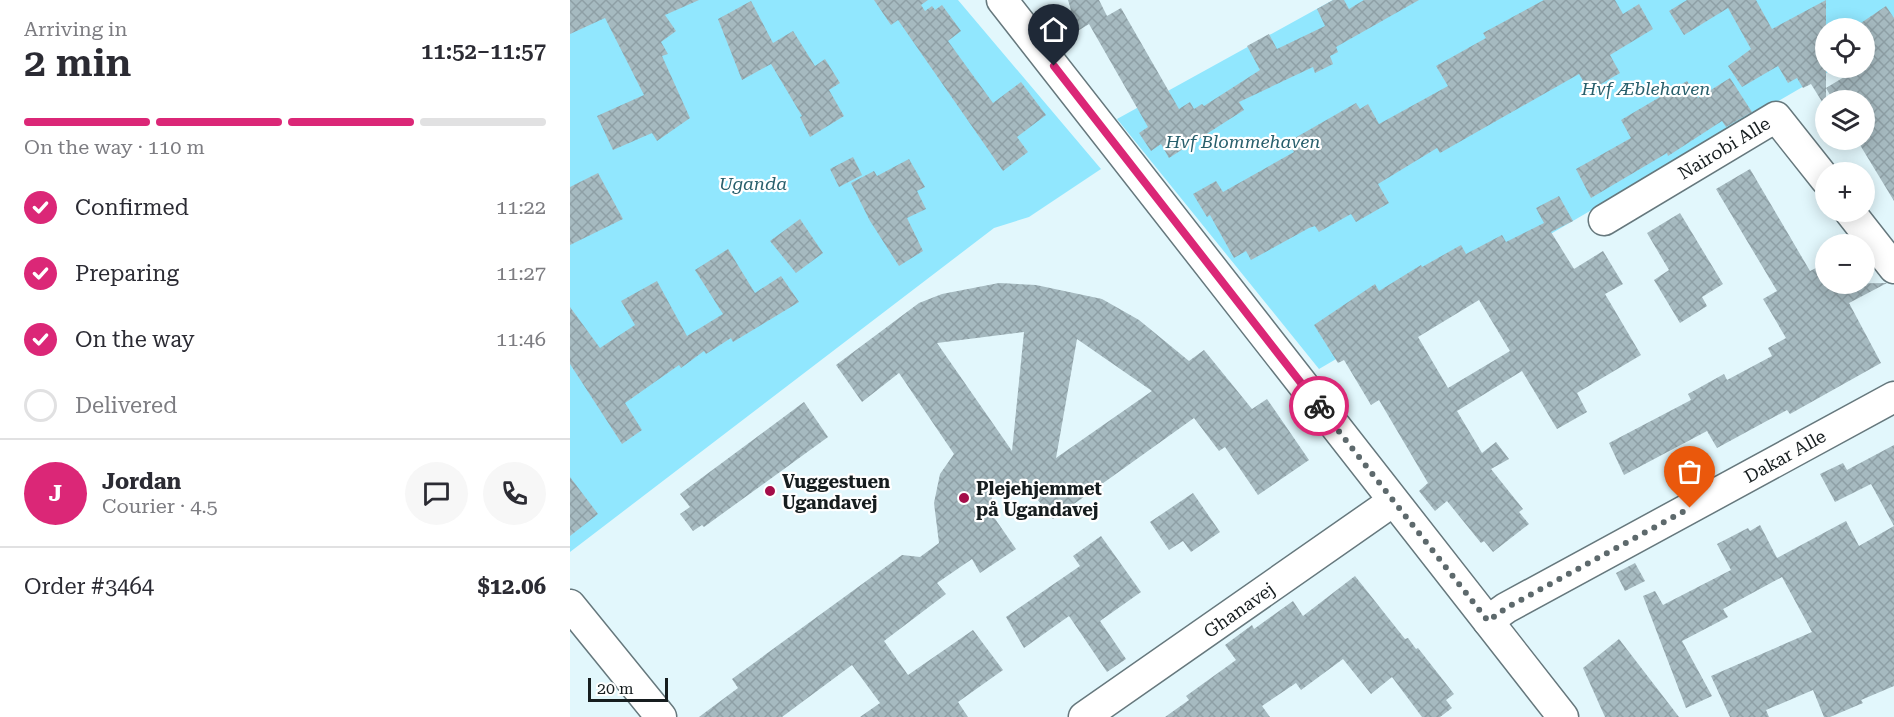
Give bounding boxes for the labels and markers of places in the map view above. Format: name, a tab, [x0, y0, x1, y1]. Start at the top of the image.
pin	[1028, 4, 1079, 66]
pin	[1664, 446, 1715, 508]
place label: Vuggestuen Ugandavej	[782, 471, 890, 513]
place label: Plejehjemmet på Ugandavej	[976, 478, 1102, 520]
marker: Vuggestuen Ugandavej	[763, 484, 777, 498]
marker: Plejehjemmet på Ugandavej	[957, 491, 971, 505]

